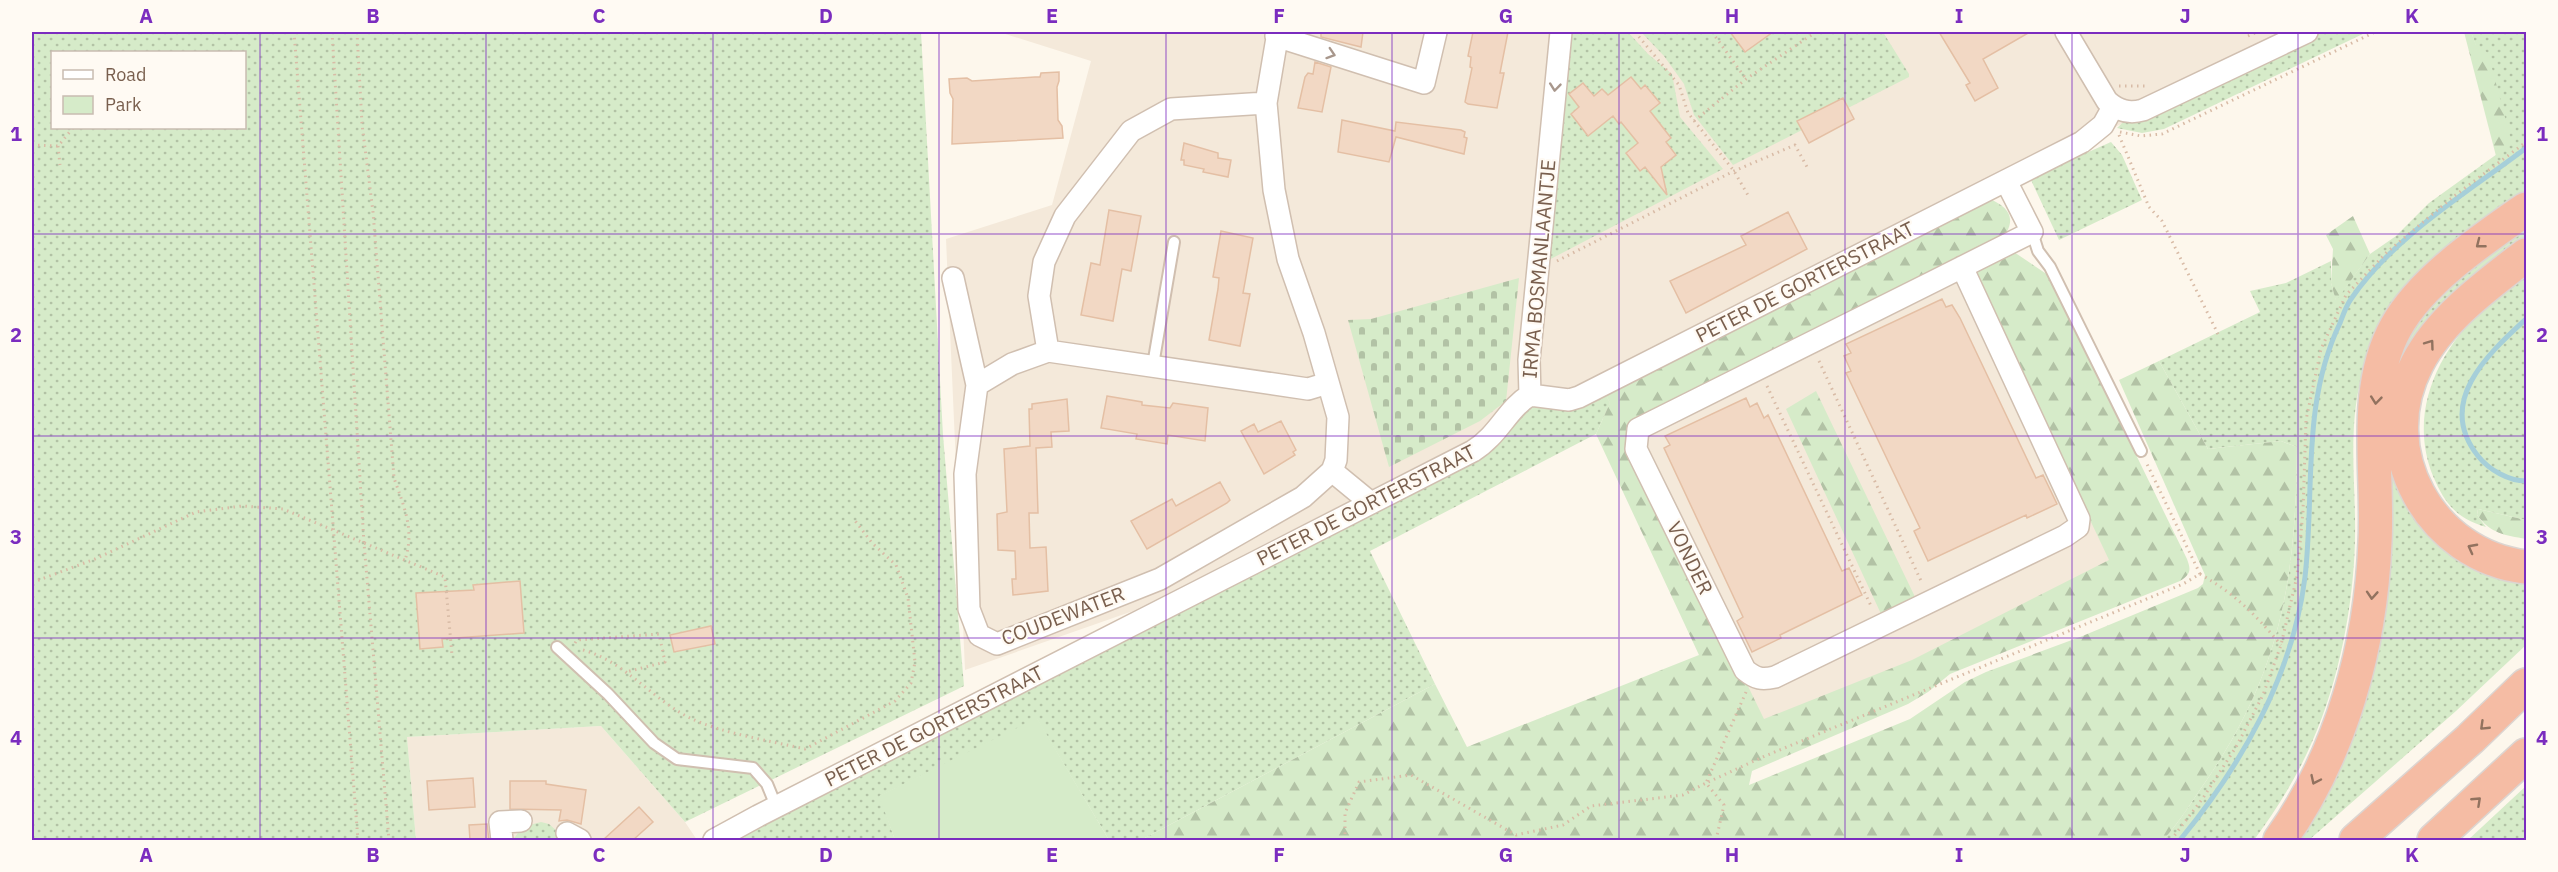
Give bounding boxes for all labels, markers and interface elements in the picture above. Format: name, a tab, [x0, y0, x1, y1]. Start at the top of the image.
text: A	[139, 2, 153, 29]
text: B	[366, 2, 380, 29]
text: C	[592, 2, 606, 29]
text: D	[819, 2, 833, 29]
text: E	[1046, 2, 1058, 29]
text: F	[1273, 2, 1285, 29]
text: G	[1499, 2, 1513, 29]
text: H	[1725, 2, 1739, 29]
text: I	[1955, 2, 1963, 29]
text: J	[2179, 2, 2191, 29]
text: K	[2405, 2, 2419, 29]
one-way arrow	[1325, 46, 1336, 59]
legend	[51, 51, 246, 129]
text: Road	[105, 63, 146, 86]
one-way arrow	[1549, 83, 1562, 92]
text: Park	[105, 93, 142, 116]
text: 1	[10, 120, 22, 147]
text: 1	[2536, 120, 2548, 147]
street label: IRMA BOSMANLAANTJE	[1515, 158, 1562, 380]
street label: PETER DE GORTERSTRAAT	[1691, 215, 1919, 349]
one-way arrow	[2475, 236, 2486, 247]
text: 2	[10, 321, 22, 348]
text: 2	[2536, 321, 2548, 348]
one-way arrow	[2423, 339, 2434, 350]
one-way arrow	[2371, 395, 2383, 405]
street label: PETER DE GORTERSTRAAT	[1252, 438, 1480, 572]
street label: VONDER	[1661, 517, 1720, 599]
text: 3	[10, 523, 22, 550]
text: 3	[2536, 523, 2548, 550]
one-way arrow	[2467, 544, 2478, 555]
street label: COUDEWATER	[997, 580, 1128, 651]
one-way arrow	[2365, 590, 2378, 599]
street label: PETER DE GORTERSTRAAT	[820, 659, 1048, 793]
one-way arrow	[2481, 718, 2492, 729]
text: 4	[10, 724, 22, 751]
text: 4	[2536, 724, 2548, 751]
one-way arrow	[2310, 774, 2322, 785]
one-way arrow	[2470, 797, 2481, 808]
text: A	[139, 841, 153, 868]
text: B	[366, 841, 380, 868]
text: C	[592, 841, 606, 868]
text: D	[819, 841, 833, 868]
text: E	[1046, 841, 1058, 868]
text: F	[1273, 841, 1285, 868]
text: G	[1499, 841, 1513, 868]
text: H	[1725, 841, 1739, 868]
text: I	[1955, 841, 1963, 868]
text: J	[2179, 841, 2191, 868]
text: K	[2405, 841, 2419, 868]

